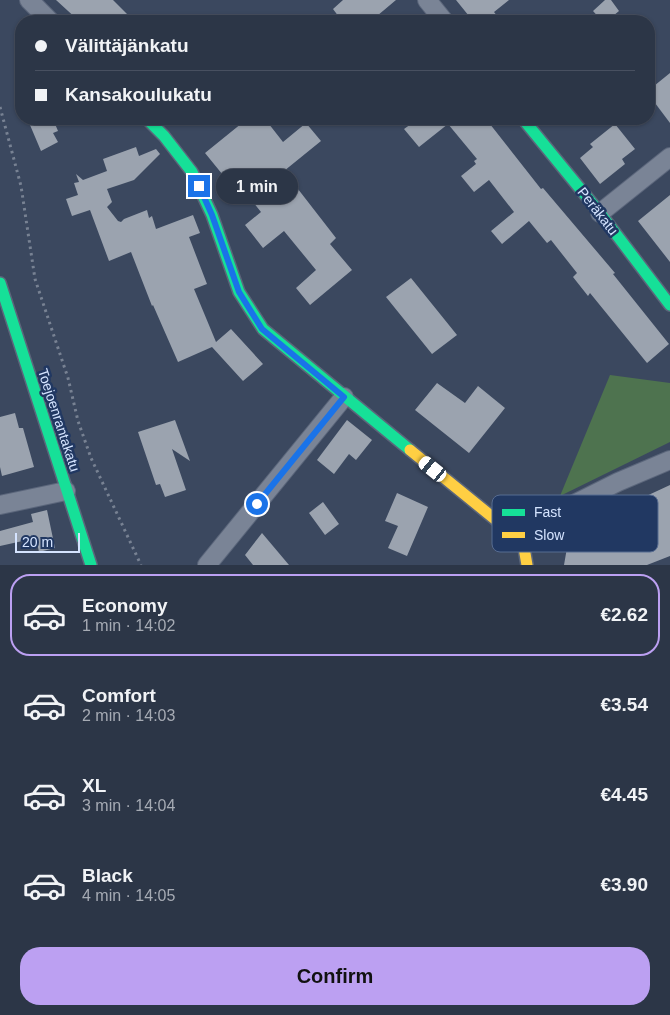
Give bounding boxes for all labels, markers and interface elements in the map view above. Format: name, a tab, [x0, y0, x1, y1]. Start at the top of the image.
text: Välittäjänkatu	[65, 35, 189, 56]
text: Kansakoulukatu	[65, 84, 212, 105]
callout: 1 min	[216, 168, 299, 204]
route end	[188, 175, 210, 197]
text: 1 min	[236, 178, 278, 195]
street label: Peräkatu	[574, 184, 622, 238]
street label: Toejoenrantakatu	[35, 366, 83, 474]
car	[416, 454, 449, 484]
route start	[246, 493, 268, 515]
legend	[492, 495, 658, 552]
text: Fast	[534, 504, 561, 520]
text: Slow	[534, 527, 565, 543]
scale bar	[15, 530, 80, 553]
text: 20 m	[22, 534, 53, 550]
icon: car	[22, 593, 67, 638]
text: Economy	[82, 595, 168, 616]
text: €2.62	[600, 604, 648, 625]
text: 1 min · 14:02	[82, 617, 175, 634]
icon: car	[22, 683, 67, 728]
text: Comfort	[82, 685, 156, 706]
text: €3.54	[600, 694, 648, 715]
text: 2 min · 14:03	[82, 707, 175, 724]
icon: car	[22, 773, 67, 818]
text: XL	[82, 775, 106, 796]
text: €4.45	[600, 784, 648, 805]
text: 3 min · 14:04	[82, 797, 175, 814]
icon: car	[22, 863, 67, 908]
text: Black	[82, 865, 133, 886]
text: €3.90	[600, 874, 648, 895]
text: 4 min · 14:05	[82, 887, 175, 904]
button: Confirm	[20, 947, 650, 1005]

